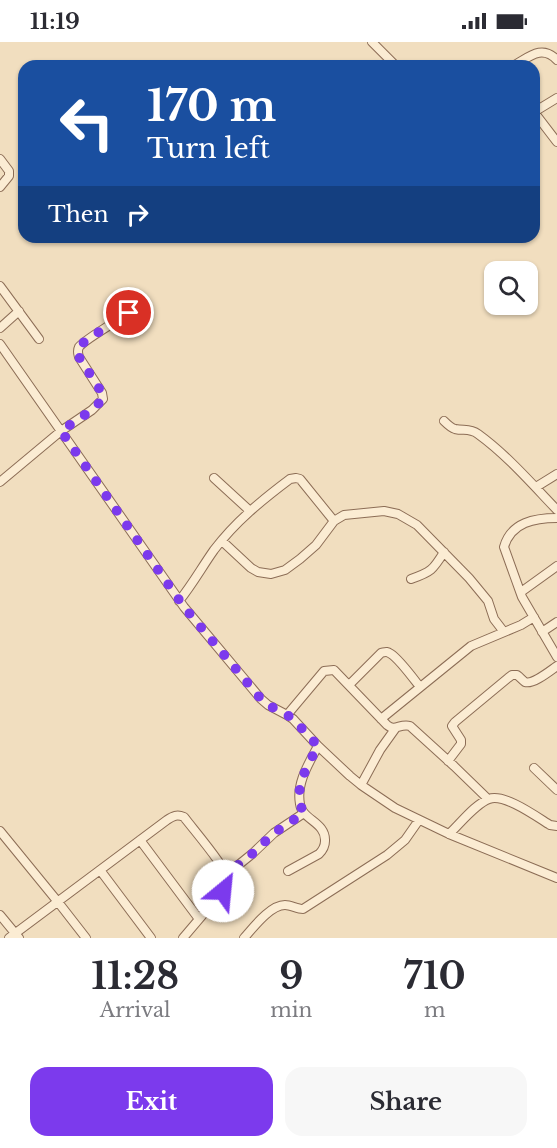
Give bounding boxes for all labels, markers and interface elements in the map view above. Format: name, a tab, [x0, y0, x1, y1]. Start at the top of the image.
text: 11:19	[30, 8, 80, 35]
text: 170 m	[147, 80, 276, 132]
icon: left	[48, 84, 126, 162]
text: Turn left	[147, 132, 270, 165]
icon: right	[121, 198, 154, 231]
text: Then	[48, 201, 109, 228]
map controls	[484, 261, 538, 315]
button: search	[484, 261, 538, 315]
pin	[103, 287, 154, 338]
icon: arrive	[112, 296, 145, 329]
position arrow	[191, 859, 255, 923]
text: 11:28	[91, 954, 179, 999]
text: 9	[279, 954, 303, 999]
text: 710	[404, 954, 466, 999]
text: Arrival	[100, 998, 171, 1022]
text: min	[270, 998, 312, 1022]
text: m	[424, 998, 445, 1022]
button: Exit	[30, 1067, 273, 1136]
button: Share	[285, 1067, 527, 1136]

